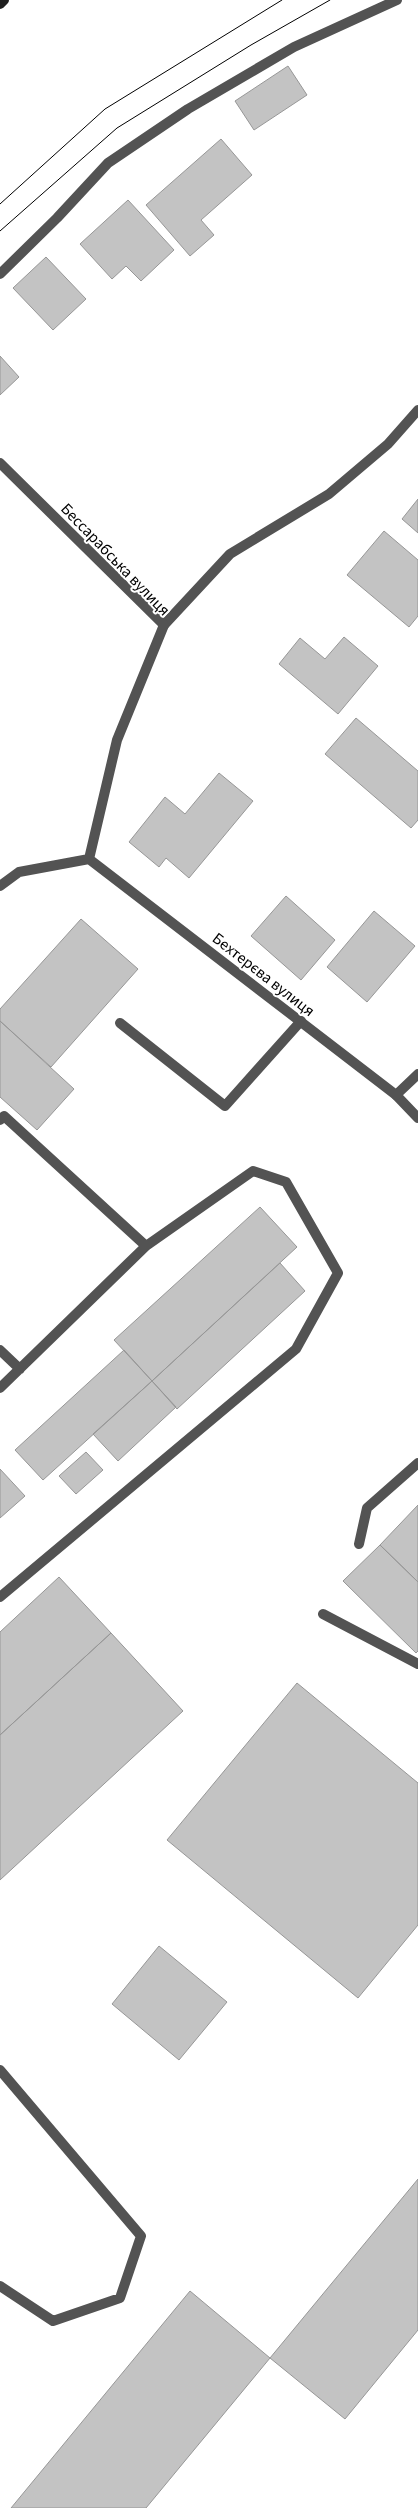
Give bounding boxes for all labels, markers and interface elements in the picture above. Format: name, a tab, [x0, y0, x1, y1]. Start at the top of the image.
street label: Бессарабська вулиця	[56, 498, 175, 621]
street label: Бехтерєва вулиця	[208, 928, 319, 1022]

